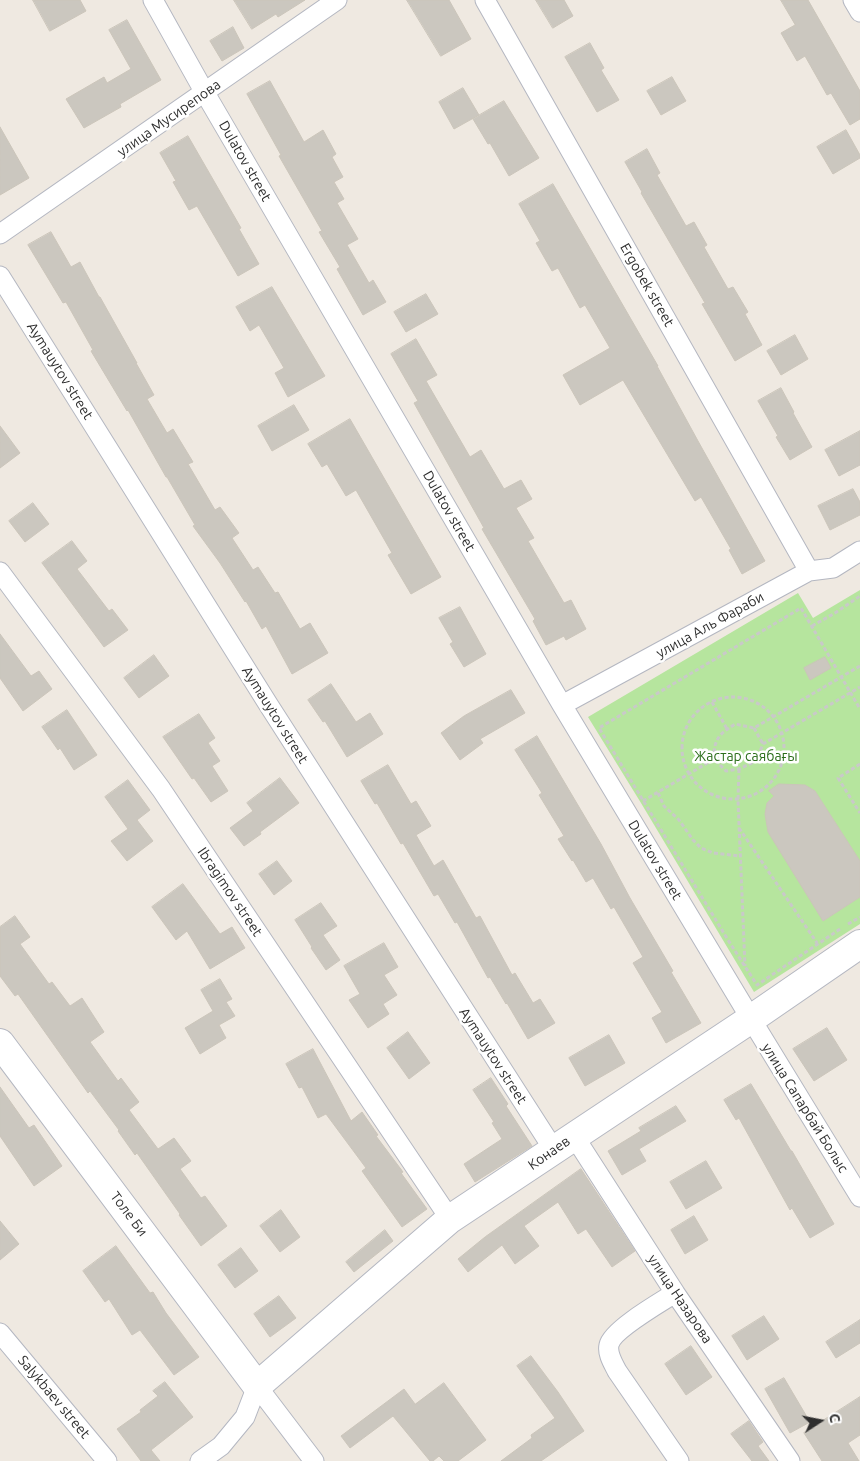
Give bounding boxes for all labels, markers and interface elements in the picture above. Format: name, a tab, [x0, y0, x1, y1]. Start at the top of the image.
street label: улица Мусирепова	[114, 76, 224, 160]
street label: Dulatov street	[215, 118, 275, 204]
street label: Ergobek street	[616, 240, 678, 330]
street label: Aymauytov street	[23, 319, 97, 423]
street label: Dulatov street	[419, 468, 479, 554]
street label: улица Аль Фараби	[653, 588, 767, 662]
street label: Aymauytov street	[238, 663, 312, 767]
park label: Жастар саябағы	[694, 748, 798, 764]
street label: Dulatov street	[625, 817, 685, 903]
street label: Ibragimov street	[194, 844, 266, 940]
street label: Aymauytov street	[456, 1005, 530, 1107]
street label: улица Cапарбай Болыс	[758, 1040, 852, 1176]
street label: Конаев	[525, 1133, 573, 1173]
street label: Толе Би	[107, 1188, 151, 1240]
street label: улица Назарова	[644, 1251, 716, 1347]
street label: Salykbaev street	[14, 1352, 94, 1442]
north arrow	[795, 1396, 845, 1446]
text: С	[826, 1412, 843, 1424]

